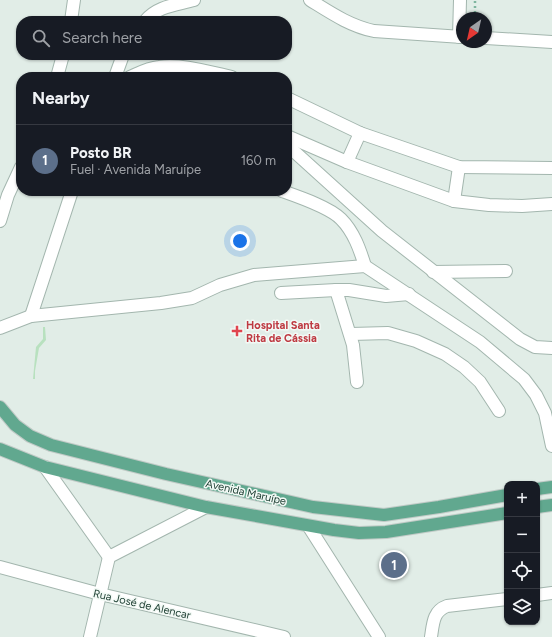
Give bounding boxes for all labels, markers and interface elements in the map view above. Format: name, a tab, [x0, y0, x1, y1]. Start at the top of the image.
north arrow	[456, 12, 492, 48]
search box	[16, 16, 292, 60]
icon: search	[30, 27, 52, 49]
text: Search here	[62, 29, 142, 47]
text: Nearby	[32, 88, 90, 108]
text: Posto BR	[70, 144, 132, 162]
text: 1	[42, 153, 48, 168]
text: 160 m	[241, 153, 276, 168]
text: Fuel · Avenida Maruípe	[70, 162, 201, 177]
your location	[230, 231, 250, 251]
place label: Hospital Santa Rita de Cássia	[246, 319, 320, 345]
marker: Hospital Santa Rita de Cássia	[231, 325, 243, 337]
street label: Avenida Maruípe	[204, 477, 287, 508]
map controls	[504, 481, 540, 625]
button: +	[504, 481, 540, 517]
button: −	[504, 517, 540, 553]
pin: 1	[381, 550, 407, 580]
button: locate	[504, 553, 540, 589]
street label: Rua José de Alencar	[92, 587, 192, 622]
button: layers	[504, 589, 540, 625]

